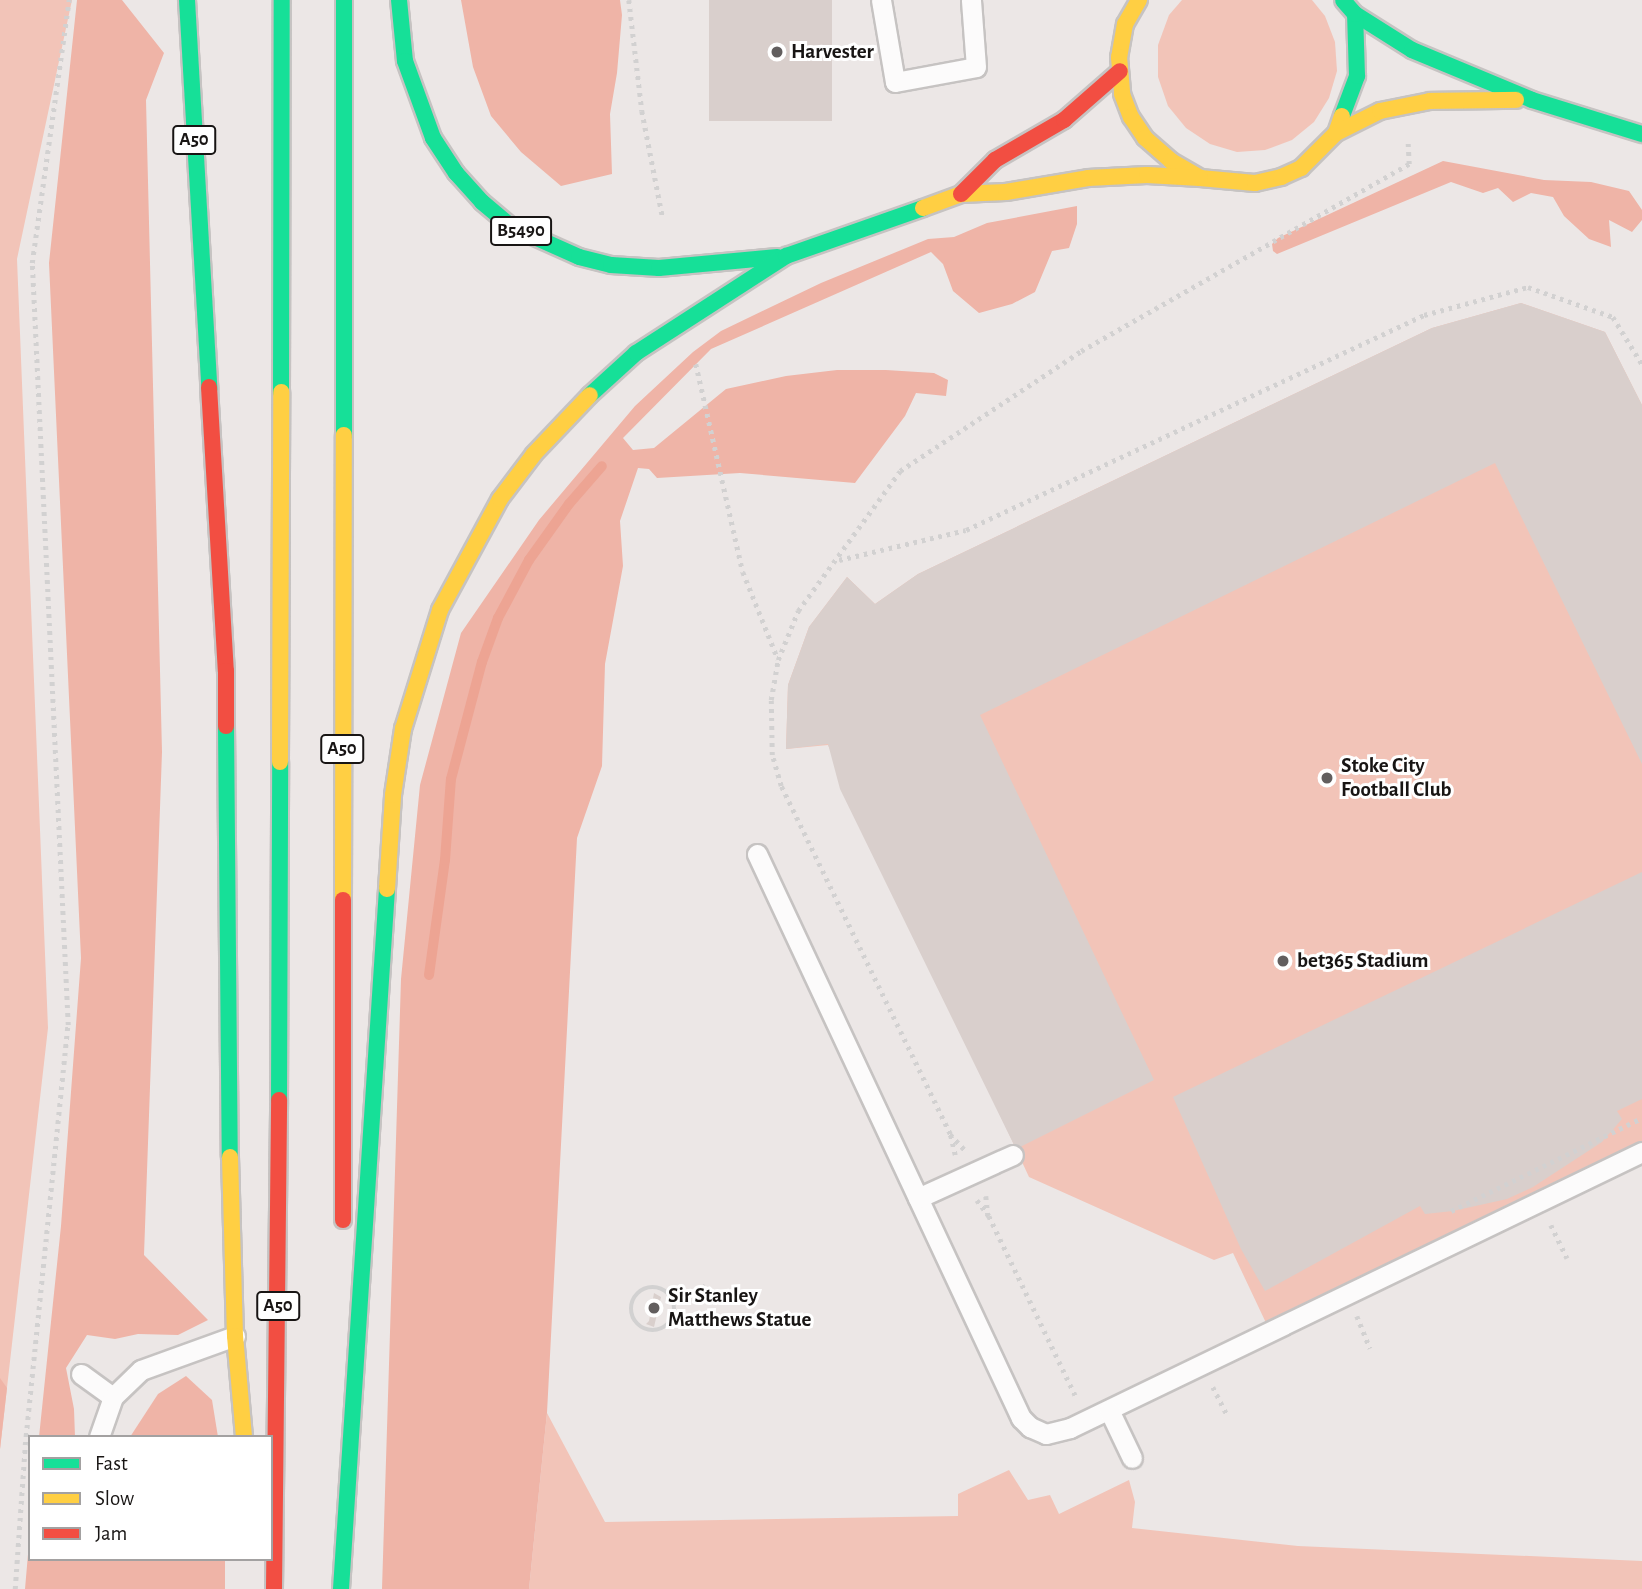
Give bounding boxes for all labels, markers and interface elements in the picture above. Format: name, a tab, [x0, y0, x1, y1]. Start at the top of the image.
place label: Harvester	[791, 39, 874, 65]
marker: Harvester	[769, 44, 785, 60]
road number: A50	[171, 124, 217, 156]
road number: B5490	[490, 216, 552, 246]
road number: A50	[319, 734, 365, 764]
place label: Stoke City Football Club	[1341, 753, 1452, 803]
marker: Stoke City Football Club	[1319, 770, 1335, 786]
place label: bet365 Stadium	[1297, 948, 1428, 974]
marker: bet365 Stadium	[1275, 953, 1291, 969]
place label: Sir Stanley Matthews Statue	[668, 1283, 811, 1333]
road number: A50	[255, 1290, 301, 1322]
marker: Sir Stanley Matthews Statue	[646, 1300, 662, 1316]
legend	[28, 1435, 273, 1561]
text: Fast	[95, 1453, 128, 1474]
text: Slow	[95, 1488, 134, 1509]
text: Jam	[95, 1523, 127, 1544]

